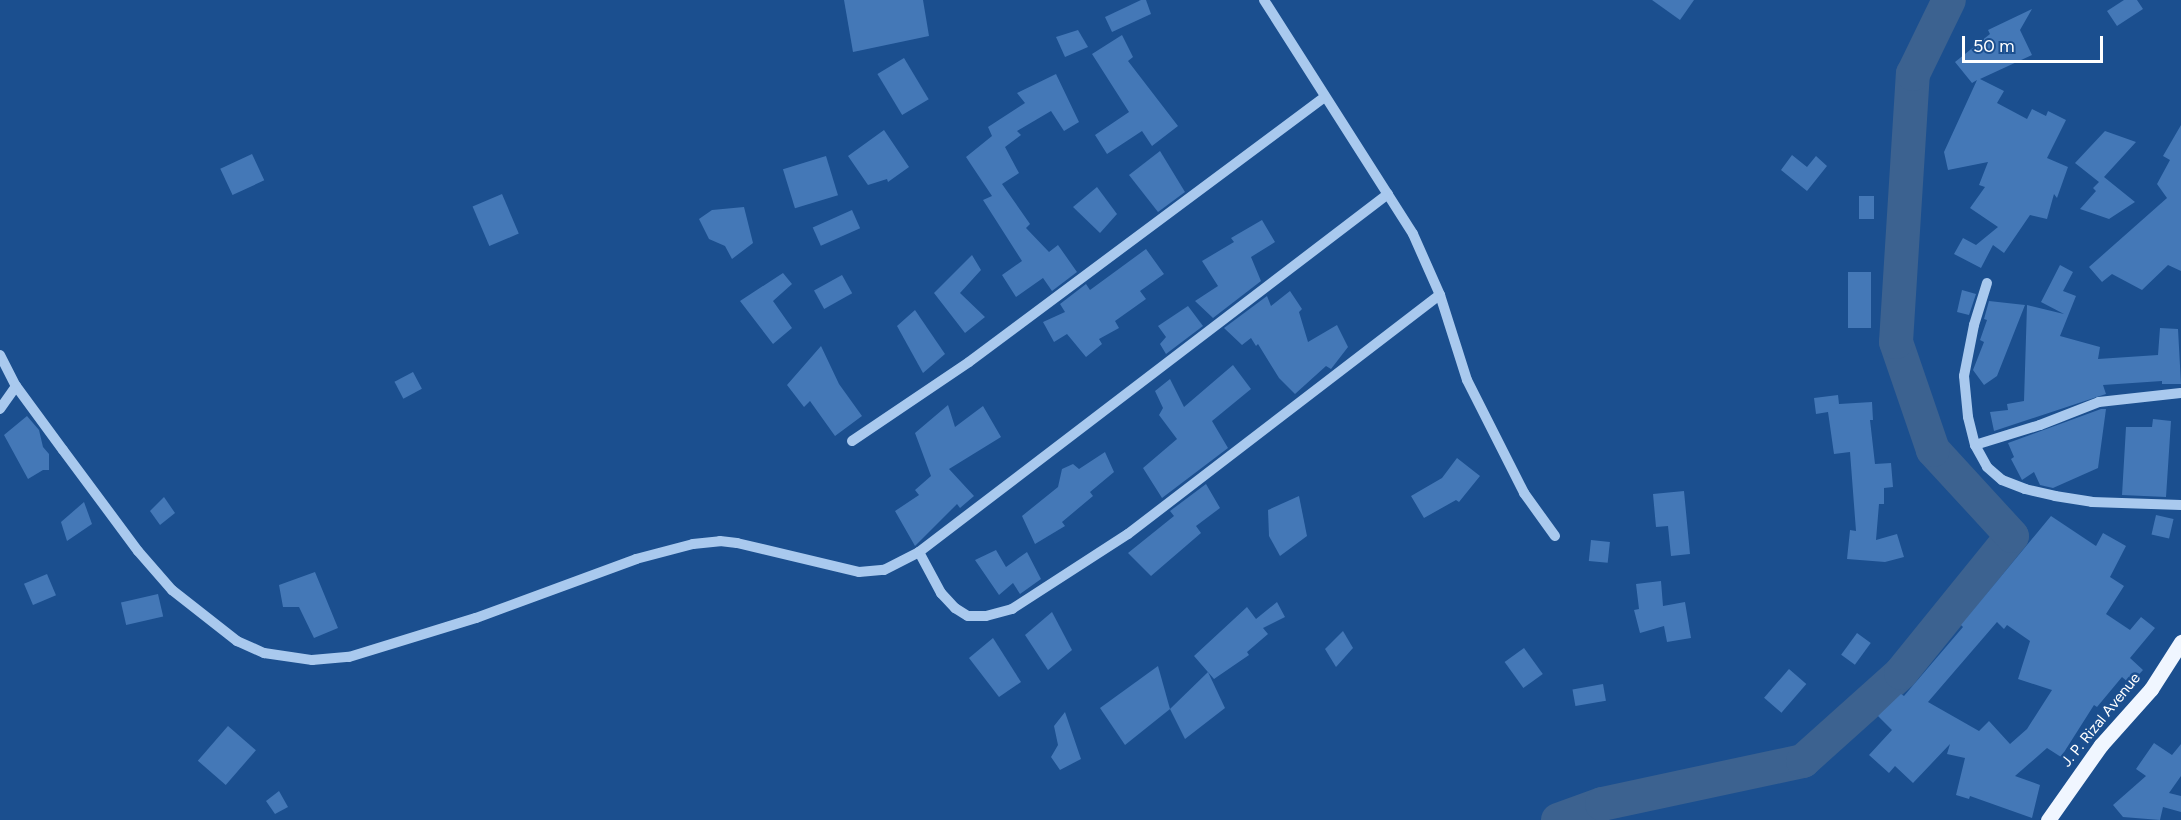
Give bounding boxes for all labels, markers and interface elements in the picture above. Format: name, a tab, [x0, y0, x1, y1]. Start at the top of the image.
scale bar	[1965, 24, 2106, 62]
text: 50 m	[1973, 35, 2015, 57]
street label: J. P. Rizal Avenue	[2058, 669, 2144, 771]

